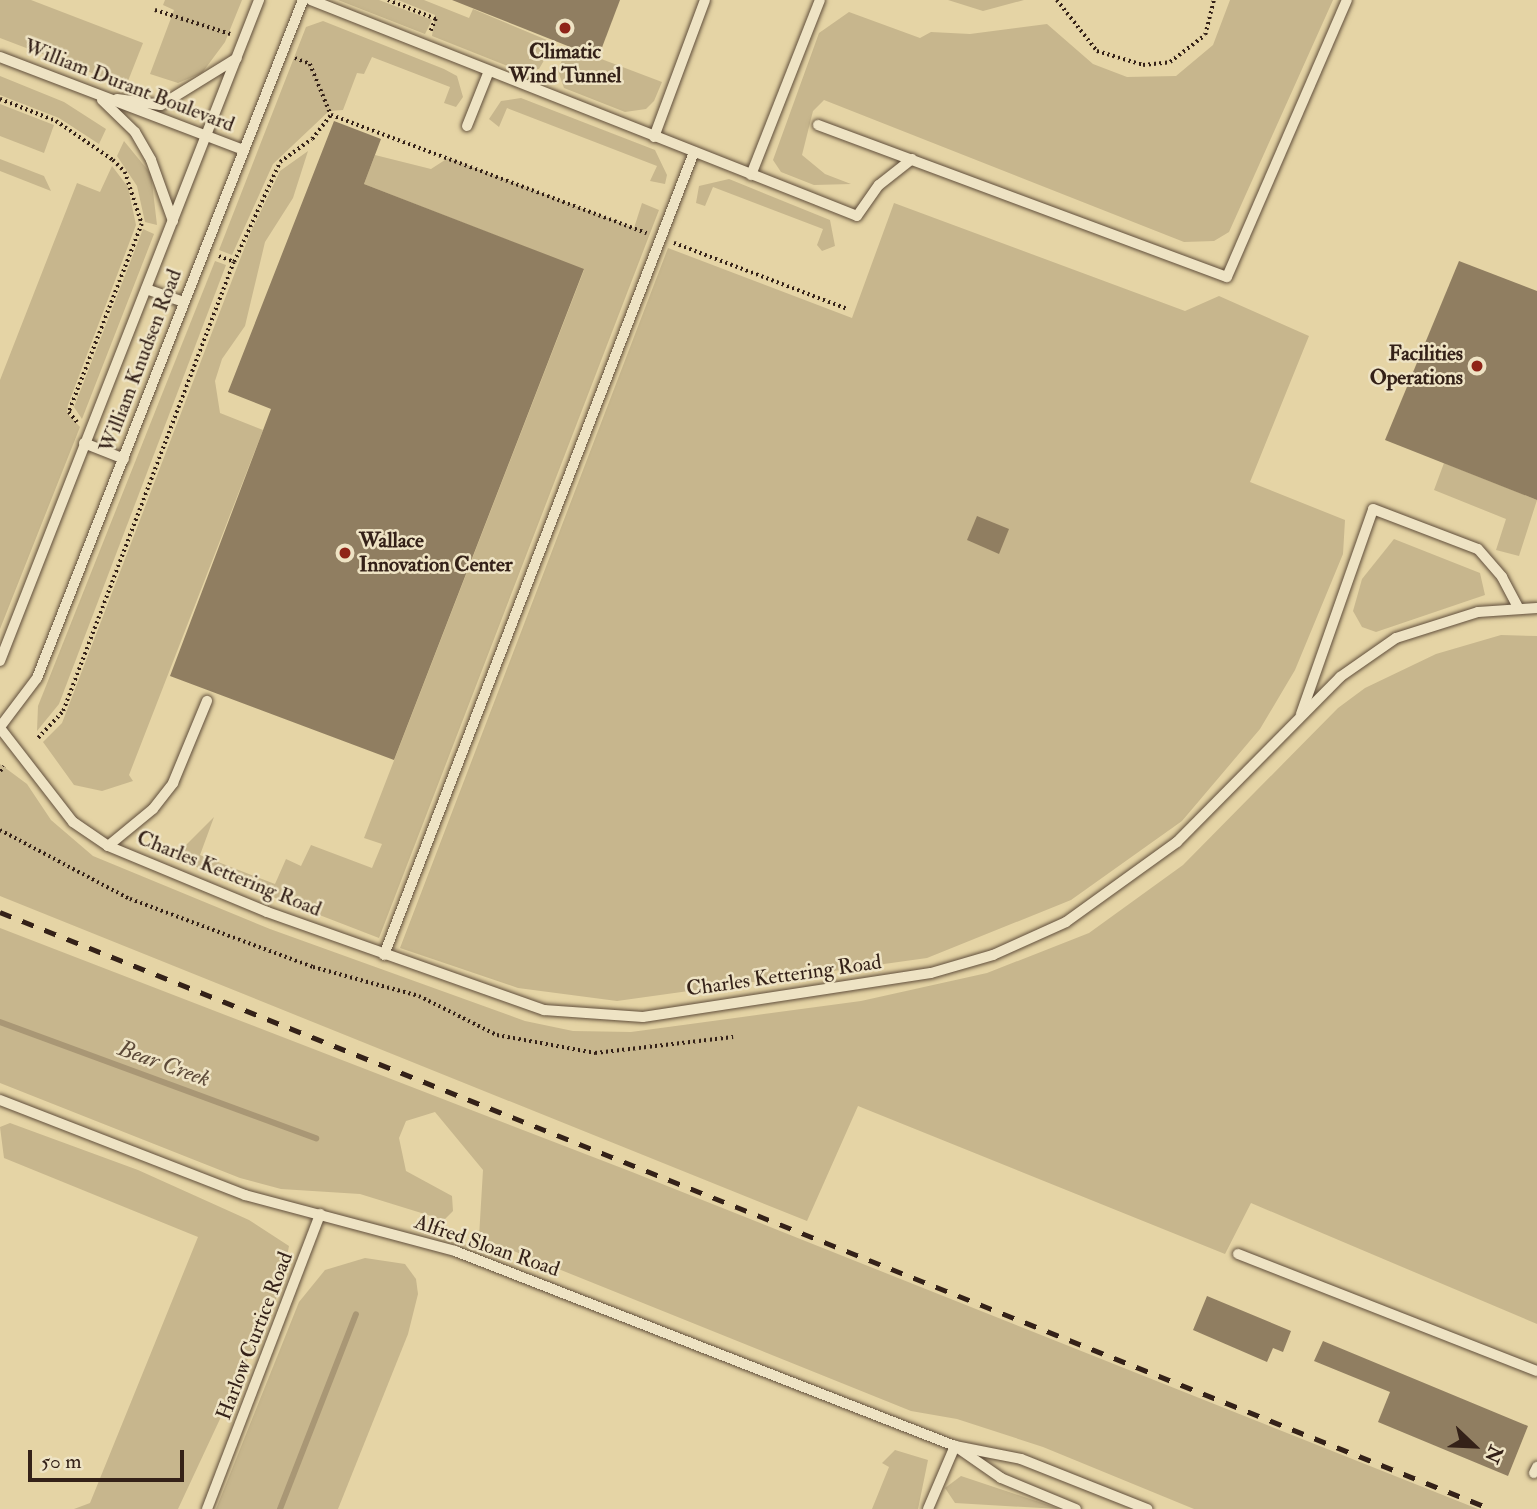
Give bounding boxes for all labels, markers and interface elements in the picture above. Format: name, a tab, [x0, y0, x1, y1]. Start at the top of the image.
marker: Climatic Wind Tunnel	[557, 20, 573, 36]
street label: William Durant Boulevard	[20, 34, 238, 138]
place label: Climatic Wind Tunnel	[509, 39, 621, 89]
street label: William Knudsen Road	[94, 266, 188, 456]
place label: Facilities Operations	[1370, 341, 1463, 391]
marker: Facilities Operations	[1469, 358, 1485, 374]
place label: Wallace Innovation Center	[359, 528, 513, 578]
marker: Wallace Innovation Center	[337, 545, 353, 561]
street label: Charles Kettering Road	[133, 825, 325, 923]
street label: Charles Kettering Road	[685, 950, 883, 1002]
water label: Bear Creek	[114, 1035, 214, 1093]
street label: Alfred Sloan Road	[411, 1209, 563, 1283]
street label: Harlow Curtice Road	[211, 1248, 299, 1424]
north arrow	[1439, 1411, 1509, 1481]
scale bar	[32, 1436, 187, 1480]
text: N	[1479, 1442, 1508, 1467]
text: 50 m	[41, 1448, 82, 1475]

